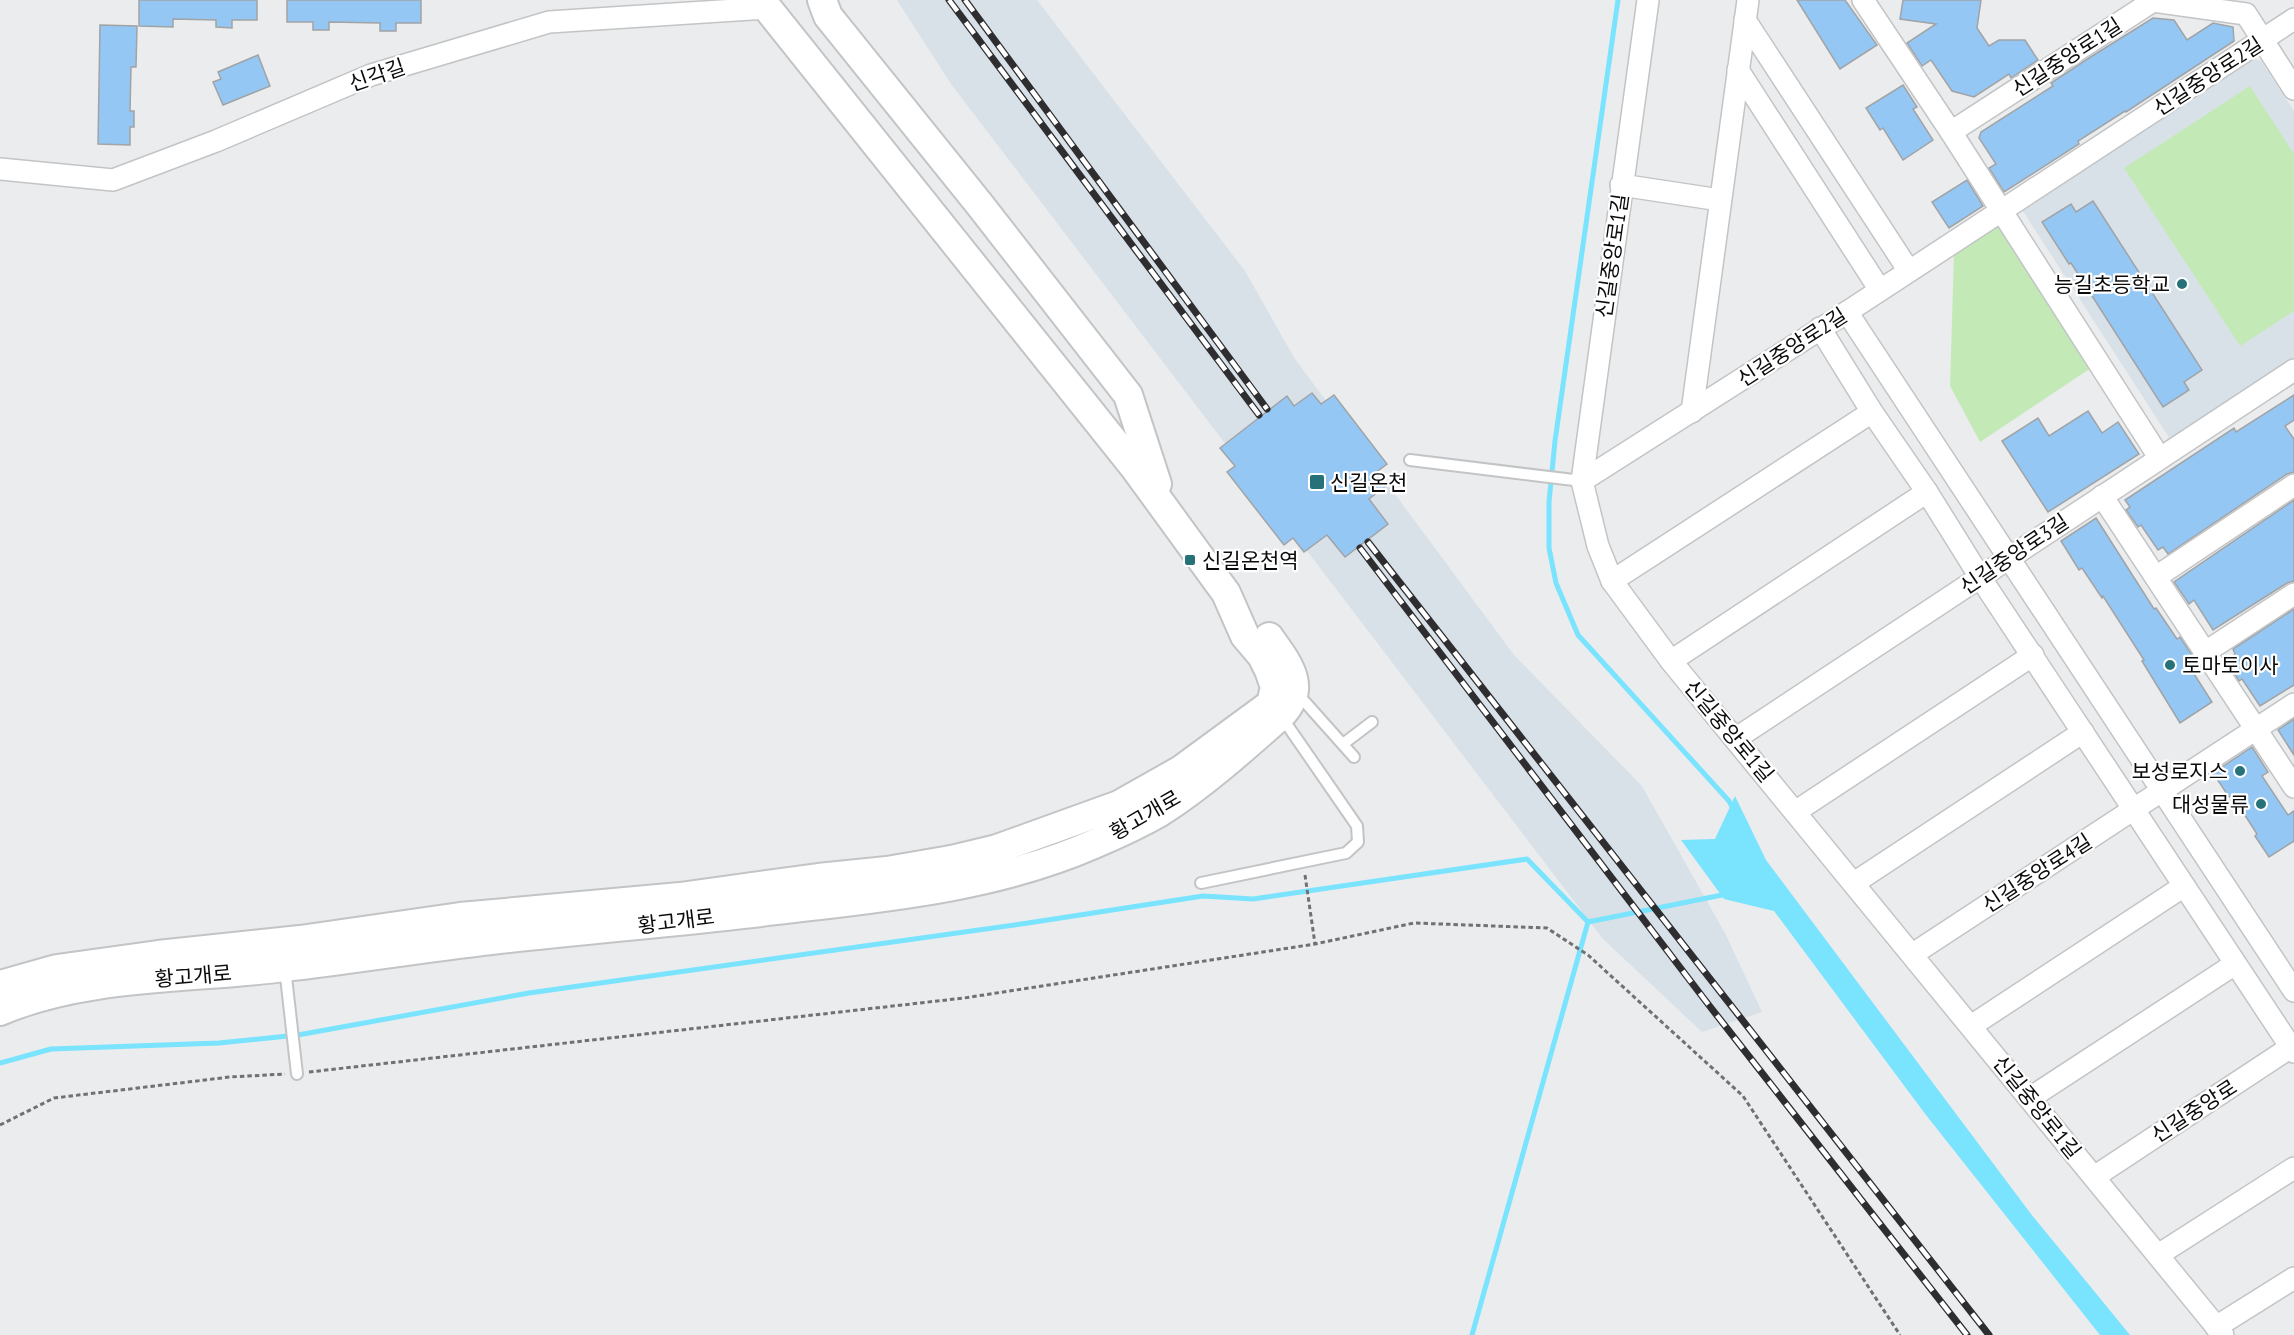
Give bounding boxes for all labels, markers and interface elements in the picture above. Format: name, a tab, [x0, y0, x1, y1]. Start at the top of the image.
street label: 신길중앙로1길	[2007, 12, 2127, 102]
street label: 신길중앙로2길	[2148, 31, 2268, 121]
street label: 신각길	[345, 53, 409, 97]
street label: 신길중앙로1길	[1590, 192, 1634, 320]
place label: 능길초등학교	[2054, 271, 2170, 298]
marker: 능길초등학교	[2175, 277, 2189, 291]
street label: 신길중앙로2길	[1732, 302, 1852, 392]
place label: 신길온천	[1330, 469, 1407, 496]
marker: 신길온천	[1308, 473, 1326, 491]
street label: 신길중앙로3길	[1954, 508, 2074, 600]
place label: 신길온천역	[1202, 547, 1299, 574]
marker: 신길온천역	[1183, 553, 1197, 567]
place label: 토마토이사	[2182, 652, 2279, 679]
marker: 토마토이사	[2163, 658, 2177, 672]
street label: 신길중앙로1길	[1678, 674, 1780, 788]
place label: 보성로지스	[2131, 758, 2228, 785]
marker: 보성로지스	[2233, 764, 2247, 778]
street label: 황고개로	[1105, 784, 1185, 846]
place label: 대성물류	[2172, 791, 2249, 818]
marker: 대성물류	[2254, 797, 2268, 811]
street label: 신길중앙로4길	[1977, 828, 2097, 918]
street label: 황고개로	[636, 903, 716, 939]
street label: 황고개로	[153, 959, 233, 993]
street label: 신길중앙로1길	[1987, 1050, 2087, 1164]
street label: 신길중앙로	[2146, 1073, 2242, 1149]

